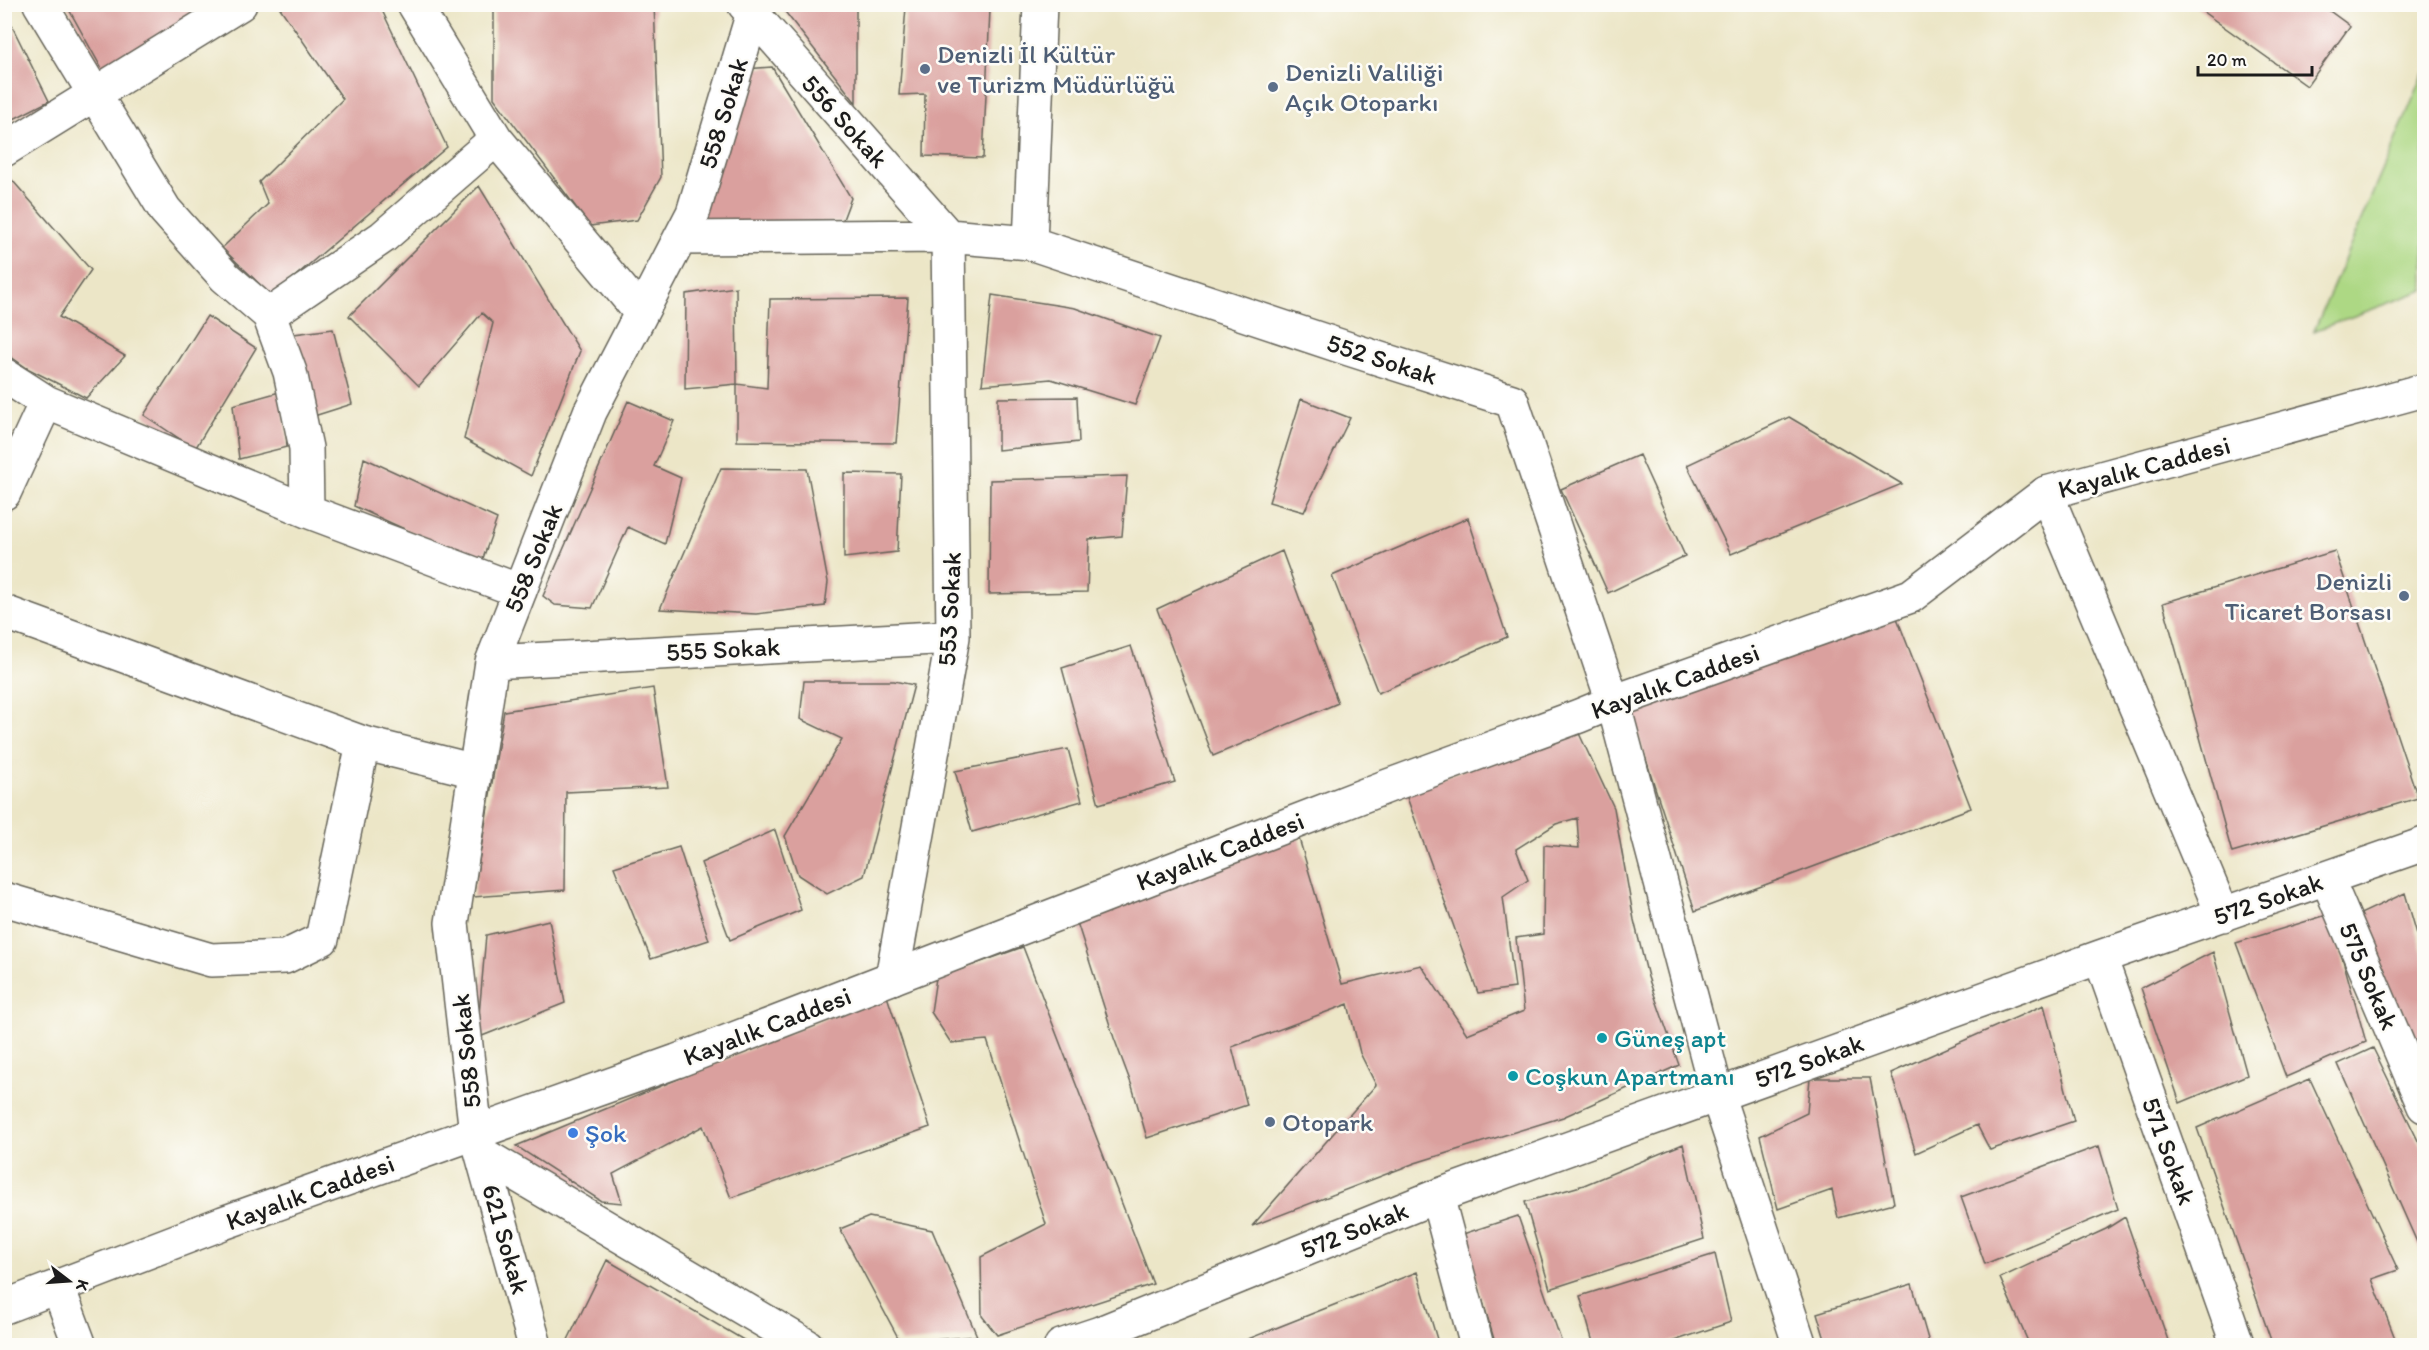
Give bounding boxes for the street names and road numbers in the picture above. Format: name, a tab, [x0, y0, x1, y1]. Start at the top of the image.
street label: 558 Sokak	[691, 53, 755, 173]
street label: 556 Sokak	[795, 68, 895, 174]
street label: 552 Sokak	[1323, 326, 1441, 392]
street label: Kayalık Caddesi	[2054, 429, 2234, 505]
street label: 558 Sokak	[497, 499, 569, 617]
street label: 553 Sokak	[930, 551, 968, 667]
street label: 555 Sokak	[665, 630, 781, 668]
street label: Kayalık Caddesi	[1586, 636, 1764, 726]
street label: Kayalık Caddesi	[1132, 804, 1308, 898]
street label: 572 Sokak	[2209, 865, 2327, 933]
street label: 575 Sokak	[2332, 918, 2406, 1034]
street label: Kayalık Caddesi	[679, 979, 855, 1073]
street label: 558 Sokak	[444, 992, 488, 1110]
street label: 572 Sokak	[1750, 1027, 1868, 1095]
street label: 571 Sokak	[2135, 1093, 2203, 1209]
street label: Kayalık Caddesi	[221, 1147, 399, 1237]
street label: 621 Sokak	[475, 1180, 537, 1298]
street label: 572 Sokak	[1295, 1194, 1413, 1266]

